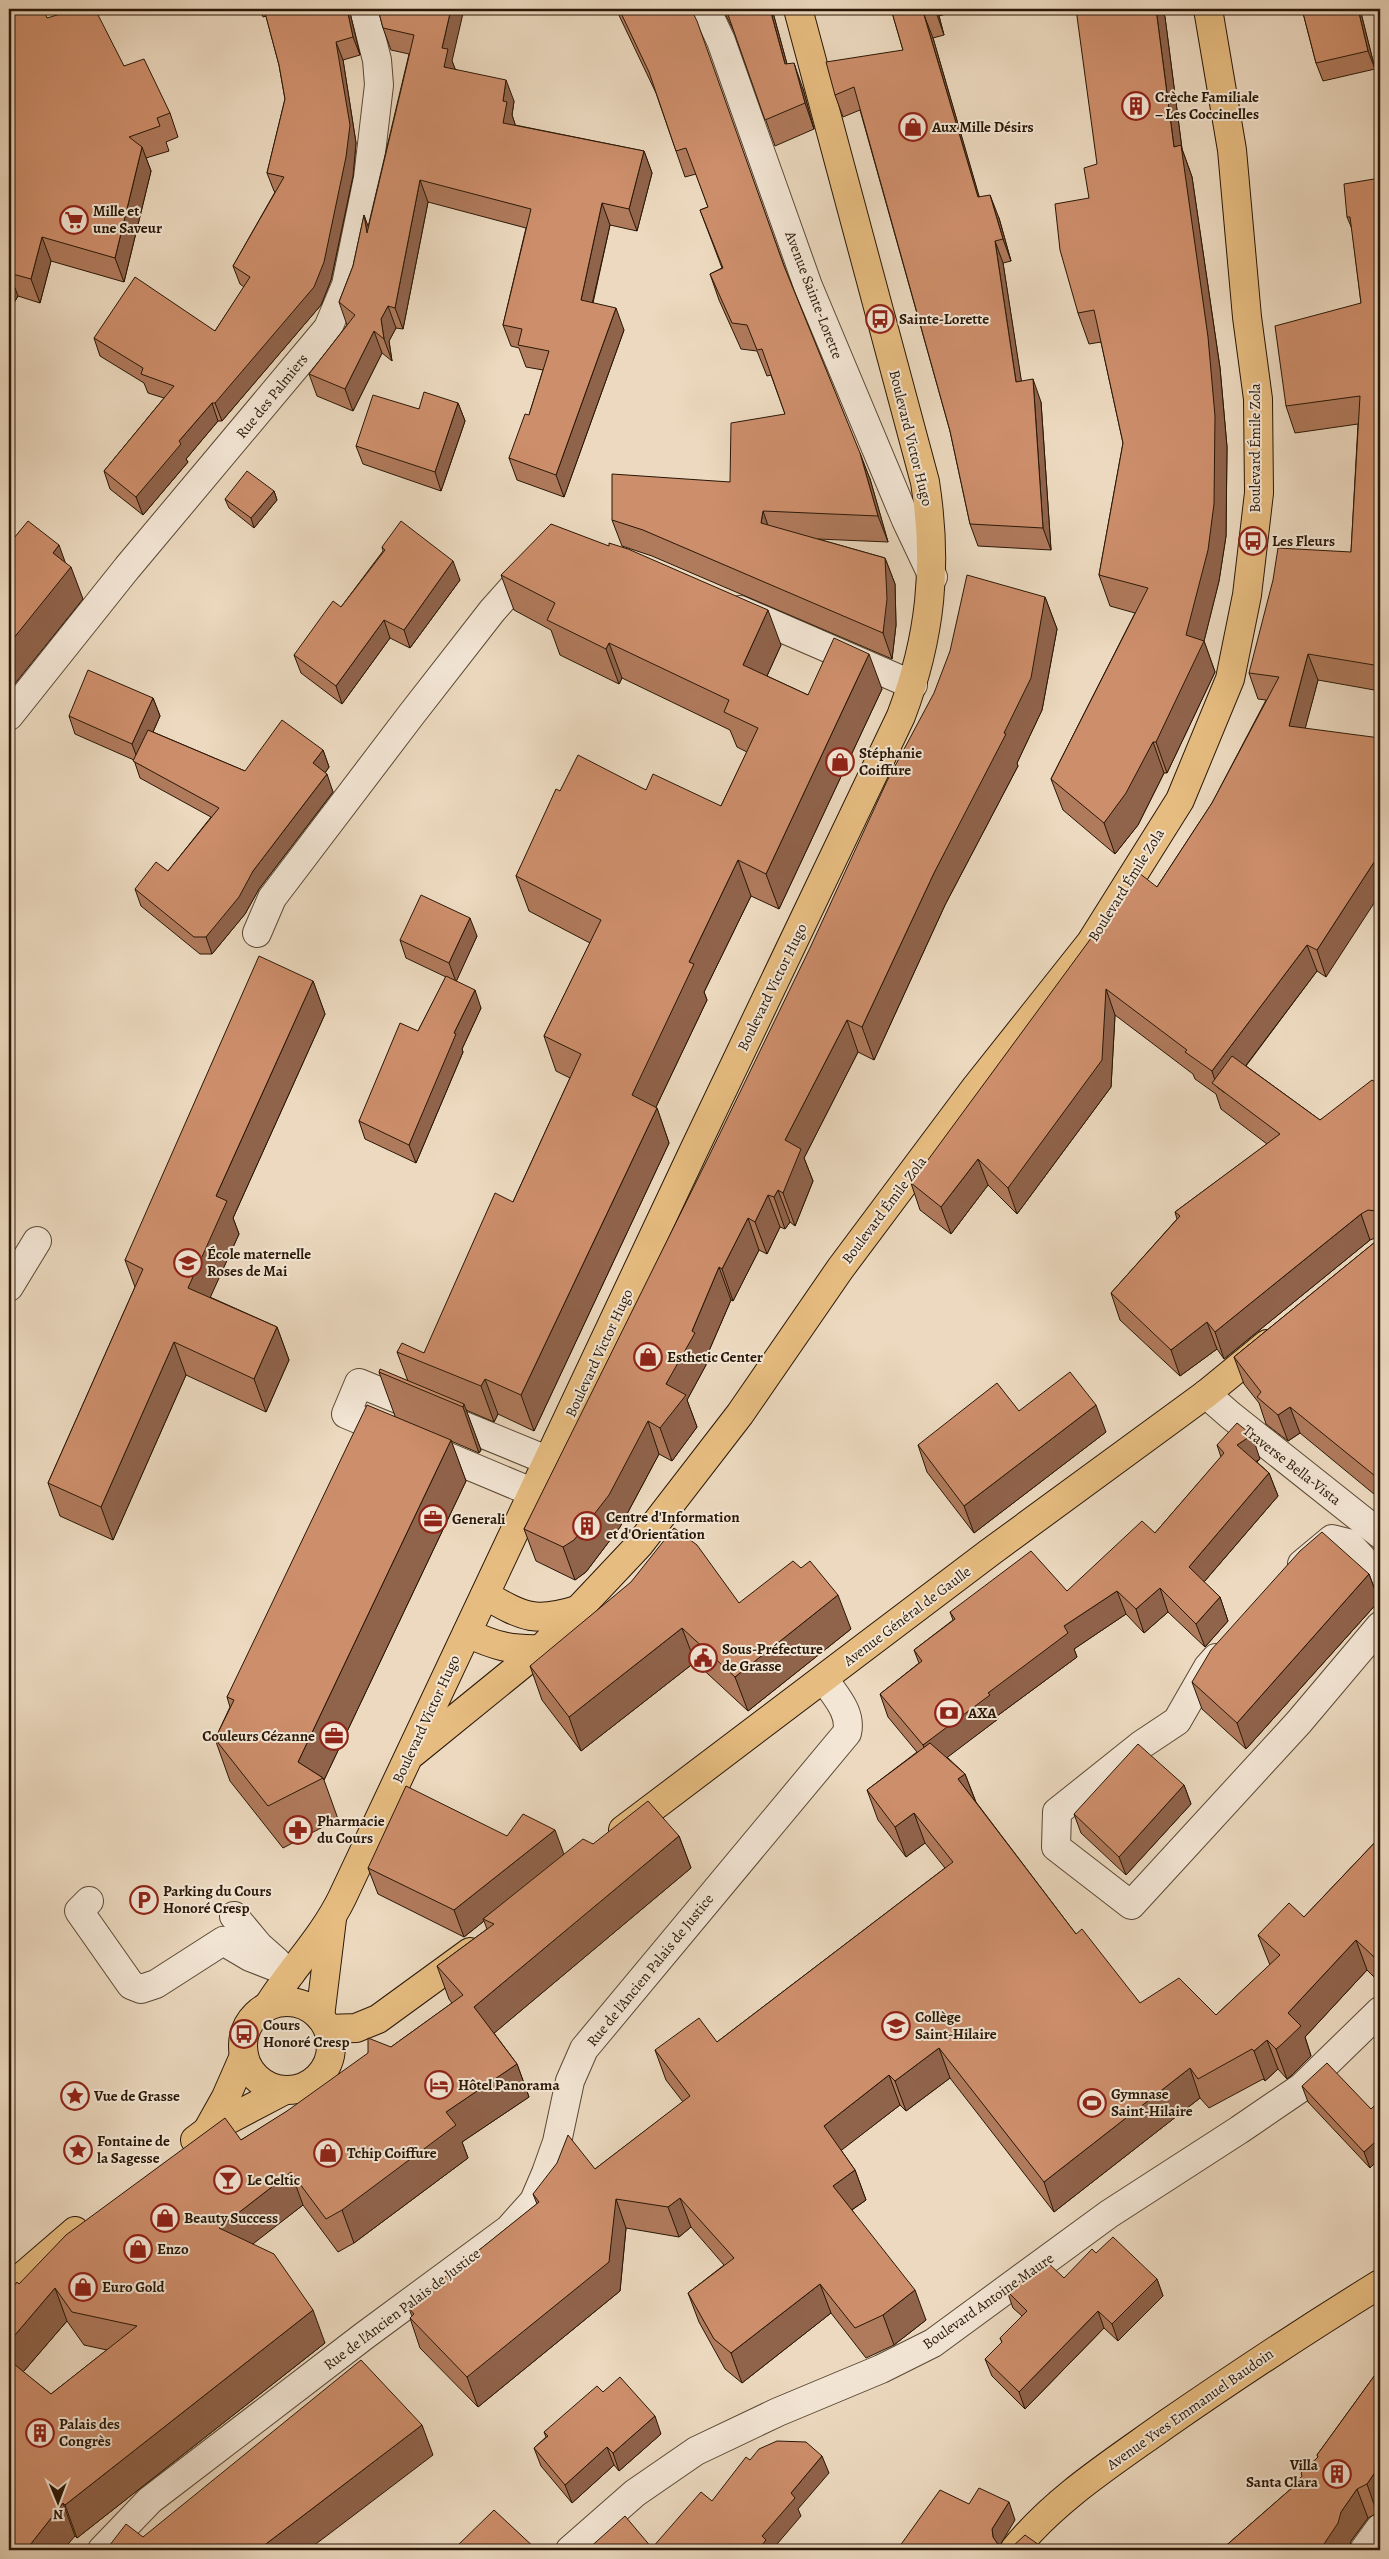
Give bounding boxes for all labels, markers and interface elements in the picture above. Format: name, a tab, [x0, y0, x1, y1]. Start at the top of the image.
place label: Crèche Familiale – Les Coccinelles	[1155, 87, 1259, 124]
building icon: Crèche Familiale – Les Coccinelles	[1121, 91, 1151, 121]
shop icon: Aux Mille Désirs	[898, 112, 928, 142]
place label: Aux Mille Désirs	[931, 117, 1034, 137]
place label: Mille et une Saveur	[93, 201, 162, 238]
supermarket icon: Mille et une Saveur	[59, 205, 89, 235]
street label: Avenue Sainte-Lorette	[780, 227, 848, 362]
bus stop icon: Sainte-Lorette	[865, 304, 895, 334]
place label: Sainte-Lorette	[899, 309, 989, 329]
street label: Rue des Palmiers	[231, 349, 313, 443]
street label: Boulevard Victor Hugo	[884, 368, 938, 508]
street label: Boulevard Émile Zola	[1245, 383, 1265, 513]
bus stop icon: Les Fleurs	[1238, 526, 1268, 556]
place label: Les Fleurs	[1272, 531, 1335, 551]
place label: Stéphanie Coiffure	[859, 743, 922, 780]
shop icon: Stéphanie Coiffure	[825, 747, 855, 777]
street label: Boulevard Émile Zola	[1083, 825, 1169, 945]
street label: Boulevard Victor Hugo	[732, 920, 812, 1054]
street label: Boulevard Émile Zola	[837, 1152, 931, 1268]
place label: École maternelle Roses de Mai	[207, 1244, 311, 1281]
school or university icon: École maternelle Roses de Mai	[173, 1248, 203, 1278]
street label: Boulevard Victor Hugo	[560, 1286, 638, 1420]
shop icon: Esthetic Center	[633, 1342, 663, 1372]
place label: Esthetic Center	[667, 1347, 763, 1367]
street label: Traverse Bella-Vista	[1239, 1420, 1345, 1510]
office icon: Generali	[418, 1504, 448, 1534]
place label: Centre d'Information et d'Orientation	[606, 1507, 740, 1544]
place label: Generali	[452, 1509, 506, 1529]
building icon: Centre d'Information et d'Orientation	[572, 1511, 602, 1541]
street label: Avenue Général de Gaulle	[838, 1561, 975, 1671]
place label: Sous-Préfecture de Grasse	[722, 1639, 823, 1676]
public building icon: Sous-Préfecture de Grasse	[688, 1643, 718, 1673]
street label: Boulevard Victor Hugo	[387, 1652, 465, 1786]
bank icon: AXA	[934, 1698, 964, 1728]
place label: AXA	[967, 1703, 997, 1723]
office icon: Couleurs Cézanne	[319, 1721, 349, 1751]
place label: Couleurs Cézanne	[202, 1726, 315, 1746]
place label: Pharmacie du Cours	[317, 1811, 385, 1848]
pharmacy icon: Pharmacie du Cours	[283, 1815, 313, 1845]
place label: Parking du Cours Honoré Cresp	[163, 1881, 272, 1918]
parking icon: Parking du Cours Honoré Cresp	[129, 1885, 159, 1915]
street label: Rue de l'Ancien Palais de Justice	[582, 1889, 718, 2051]
place label: Collège Saint-Hilaire	[915, 2007, 997, 2044]
school or university icon: Collège Saint-Hilaire	[881, 2011, 911, 2041]
place label: Cours Honoré Cresp	[263, 2015, 350, 2052]
bus stop icon: Cours Honoré Cresp	[229, 2019, 259, 2049]
hotel icon: Hôtel Panorama	[424, 2070, 454, 2100]
place label: Hôtel Panorama	[458, 2075, 560, 2095]
place icon: Vue de Grasse	[60, 2081, 90, 2111]
place label: Gymnase Saint-Hilaire	[1111, 2084, 1193, 2121]
place label: Vue de Grasse	[93, 2086, 180, 2106]
sports icon: Gymnase Saint-Hilaire	[1077, 2088, 1107, 2118]
place label: Fontaine de la Sagesse	[97, 2131, 170, 2168]
place icon: Fontaine de la Sagesse	[63, 2135, 93, 2165]
shop icon: Tchip Coiffure	[313, 2138, 343, 2168]
place label: Tchip Coiffure	[347, 2143, 437, 2163]
bar icon: Le Celtic	[213, 2165, 243, 2195]
place label: Le Celtic	[247, 2170, 300, 2190]
shop icon: Beauty Success	[150, 2203, 180, 2233]
place label: Beauty Success	[184, 2208, 278, 2228]
shop icon: Enzo	[123, 2234, 153, 2264]
place label: Enzo	[157, 2239, 189, 2259]
street label: Rue de l'Ancien Palais de Justice	[320, 2243, 485, 2375]
street label: Boulevard Antoine Maure	[918, 2248, 1058, 2354]
shop icon: Euro Gold	[68, 2272, 98, 2302]
place label: Euro Gold	[102, 2277, 166, 2297]
street label: Avenue Yves Emmanuel Baudoin	[1102, 2344, 1277, 2475]
place label: Palais des Congrès	[59, 2414, 120, 2451]
building icon: Palais des Congrès	[25, 2418, 55, 2448]
place label: Villa Santa Clara	[1246, 2455, 1319, 2492]
building icon: Villa Santa Clara	[1322, 2459, 1352, 2489]
north arrow	[32, 2476, 82, 2526]
text: N	[53, 2505, 63, 2524]

